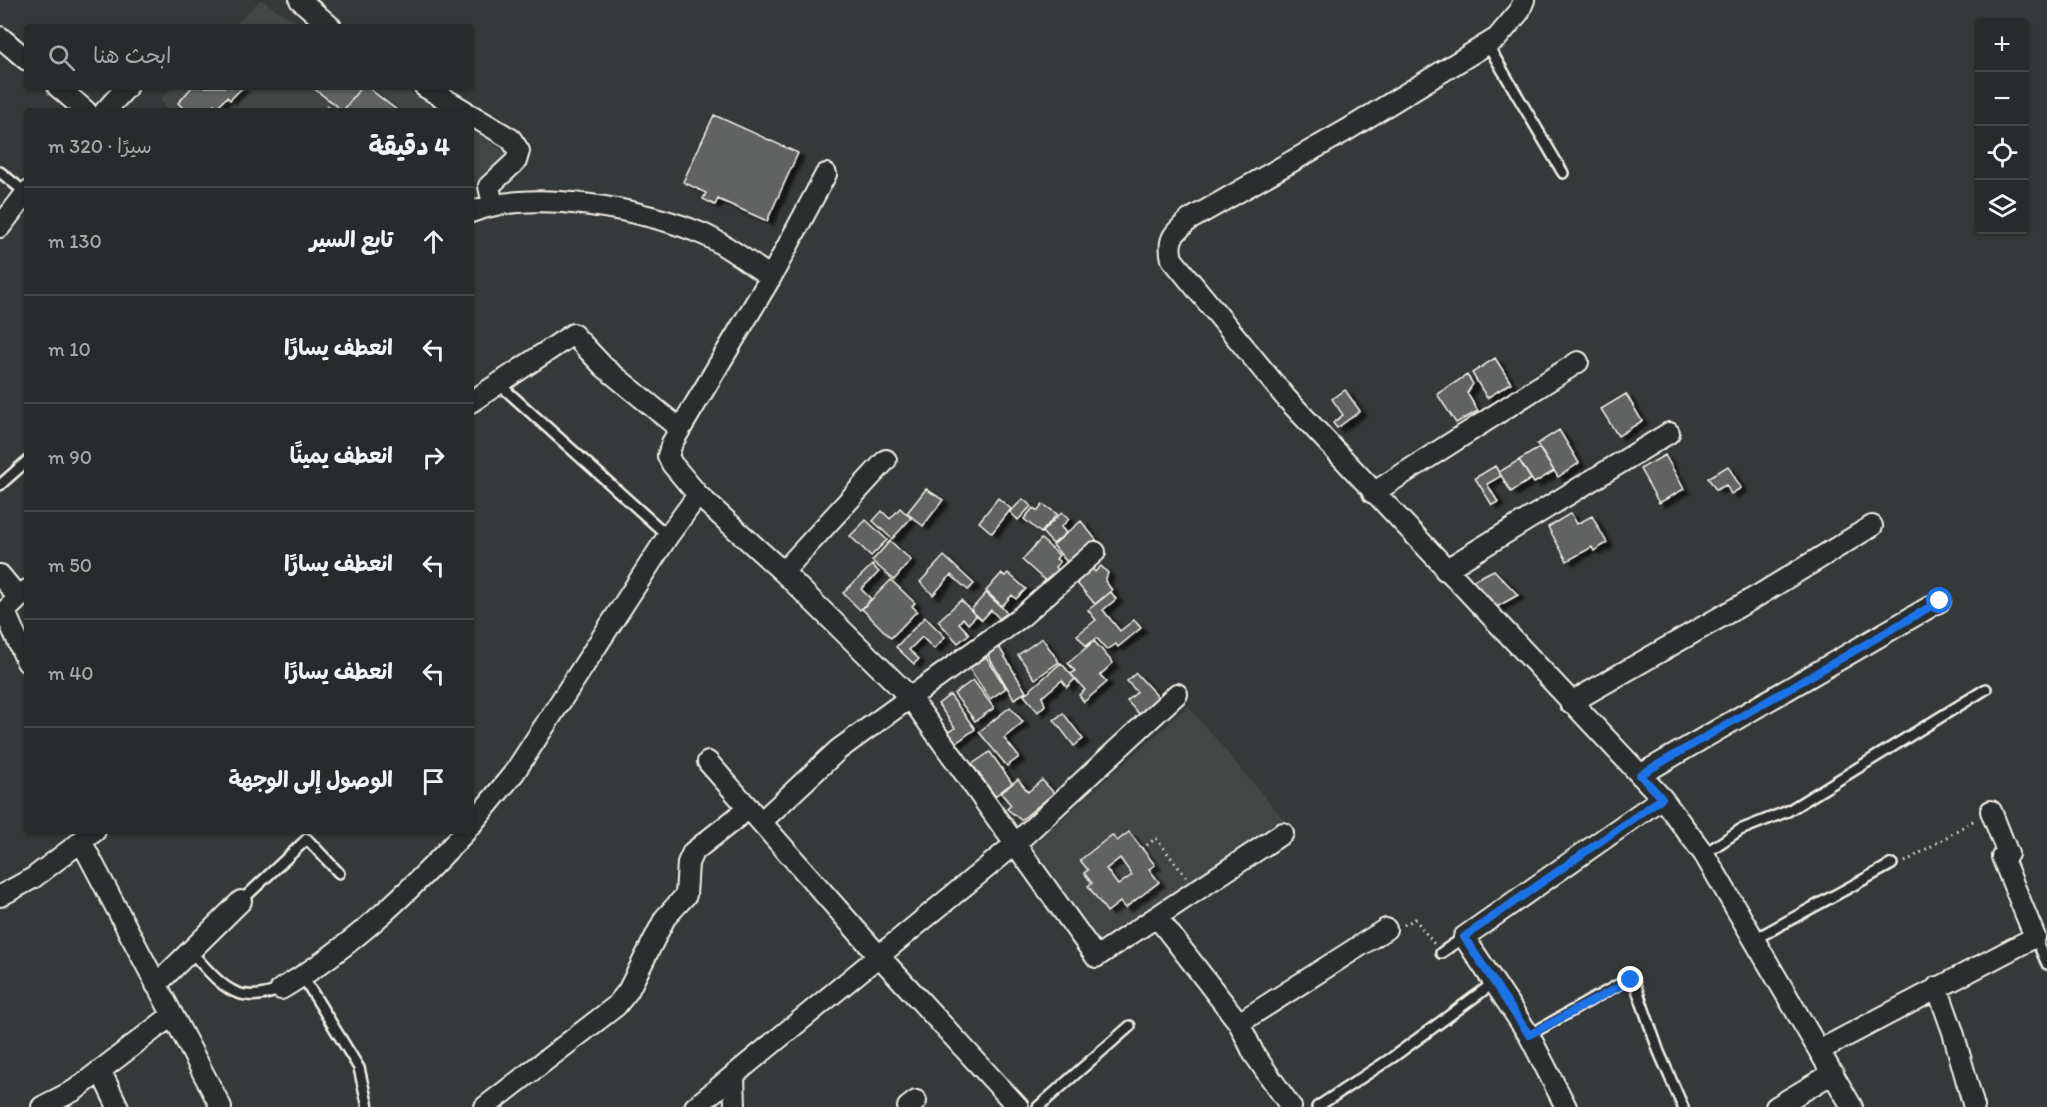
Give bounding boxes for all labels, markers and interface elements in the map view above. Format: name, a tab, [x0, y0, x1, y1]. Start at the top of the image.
map controls	[1975, 18, 2029, 234]
button: +	[1975, 18, 2029, 72]
search box	[24, 24, 474, 90]
icon: search	[45, 41, 78, 74]
text: ابحث هنا	[93, 42, 172, 69]
button: −	[1975, 72, 2029, 126]
button: locate	[1975, 126, 2029, 180]
text: 4 دقيقة	[369, 130, 450, 162]
text: سيرًا · 320 m	[48, 134, 152, 158]
button: layers	[1975, 180, 2029, 234]
icon: ahead	[417, 225, 450, 258]
text: تابع السير	[310, 226, 393, 253]
text: 130 m	[48, 229, 102, 253]
icon: left	[417, 333, 450, 366]
text: انعطف يسارًا	[284, 334, 393, 361]
text: 10 m	[48, 337, 91, 361]
icon: right	[417, 441, 450, 474]
text: انعطف يمينًا	[290, 442, 393, 469]
text: 90 m	[48, 445, 92, 469]
icon: left	[417, 549, 450, 582]
text: انعطف يسارًا	[284, 550, 393, 577]
text: 50 m	[48, 553, 92, 577]
route start	[1926, 587, 1952, 613]
icon: left	[417, 657, 450, 690]
text: انعطف يسارًا	[284, 658, 393, 685]
text: 40 m	[48, 661, 94, 685]
icon: arrive	[417, 765, 450, 798]
text: الوصول إلى الوجهة	[228, 766, 393, 793]
route end	[1617, 966, 1643, 992]

